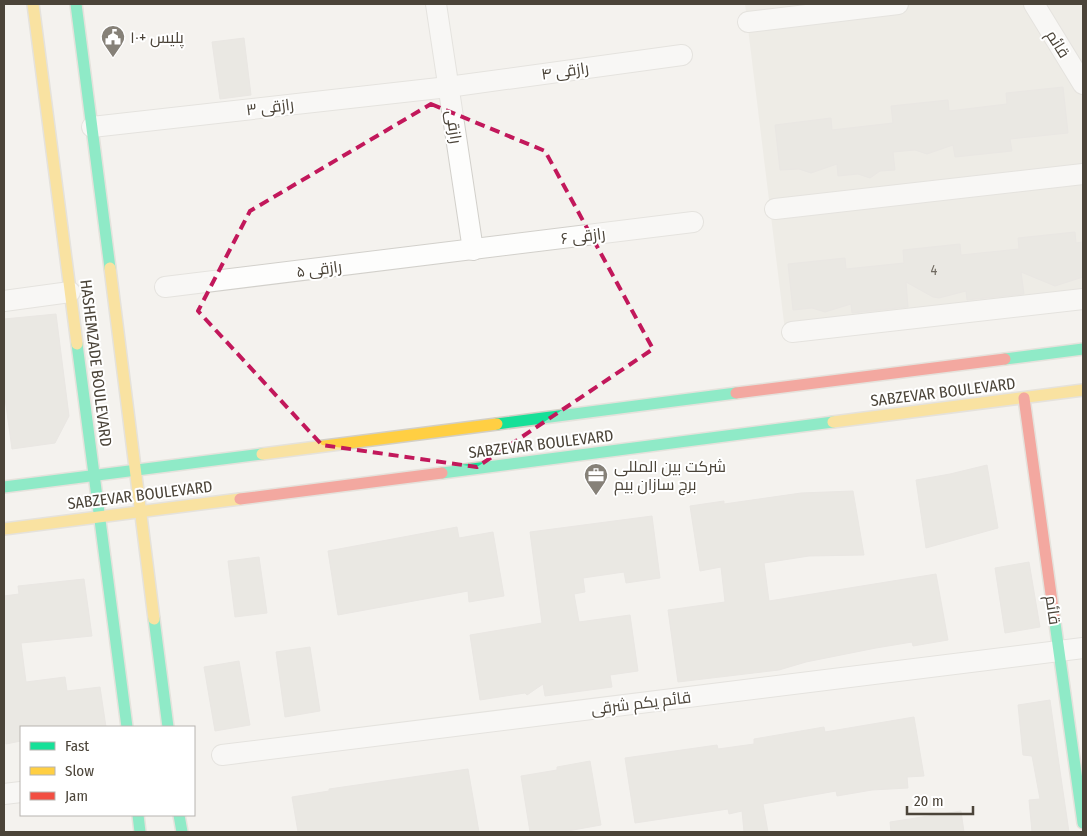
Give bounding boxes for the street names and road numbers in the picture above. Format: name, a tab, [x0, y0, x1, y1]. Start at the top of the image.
street label: قائم	[1040, 27, 1074, 62]
street label: رازقی ۴	[540, 58, 590, 85]
street label: رازقی ۳	[245, 95, 295, 120]
street label: رازقی	[441, 109, 466, 145]
street label: رازقی ۶	[560, 224, 607, 249]
street label: رازقی ۵	[295, 257, 343, 282]
street label: HASHEMZADE BOULEVARD	[76, 278, 116, 448]
street label: SABZEVAR BOULEVARD	[869, 374, 1017, 410]
street label: SABZEVAR BOULEVARD	[467, 426, 615, 462]
street label: SABZEVAR BOULEVARD	[66, 477, 214, 513]
street label: قائم	[1040, 594, 1064, 626]
street label: قائم یکم شرقی	[590, 687, 692, 721]

